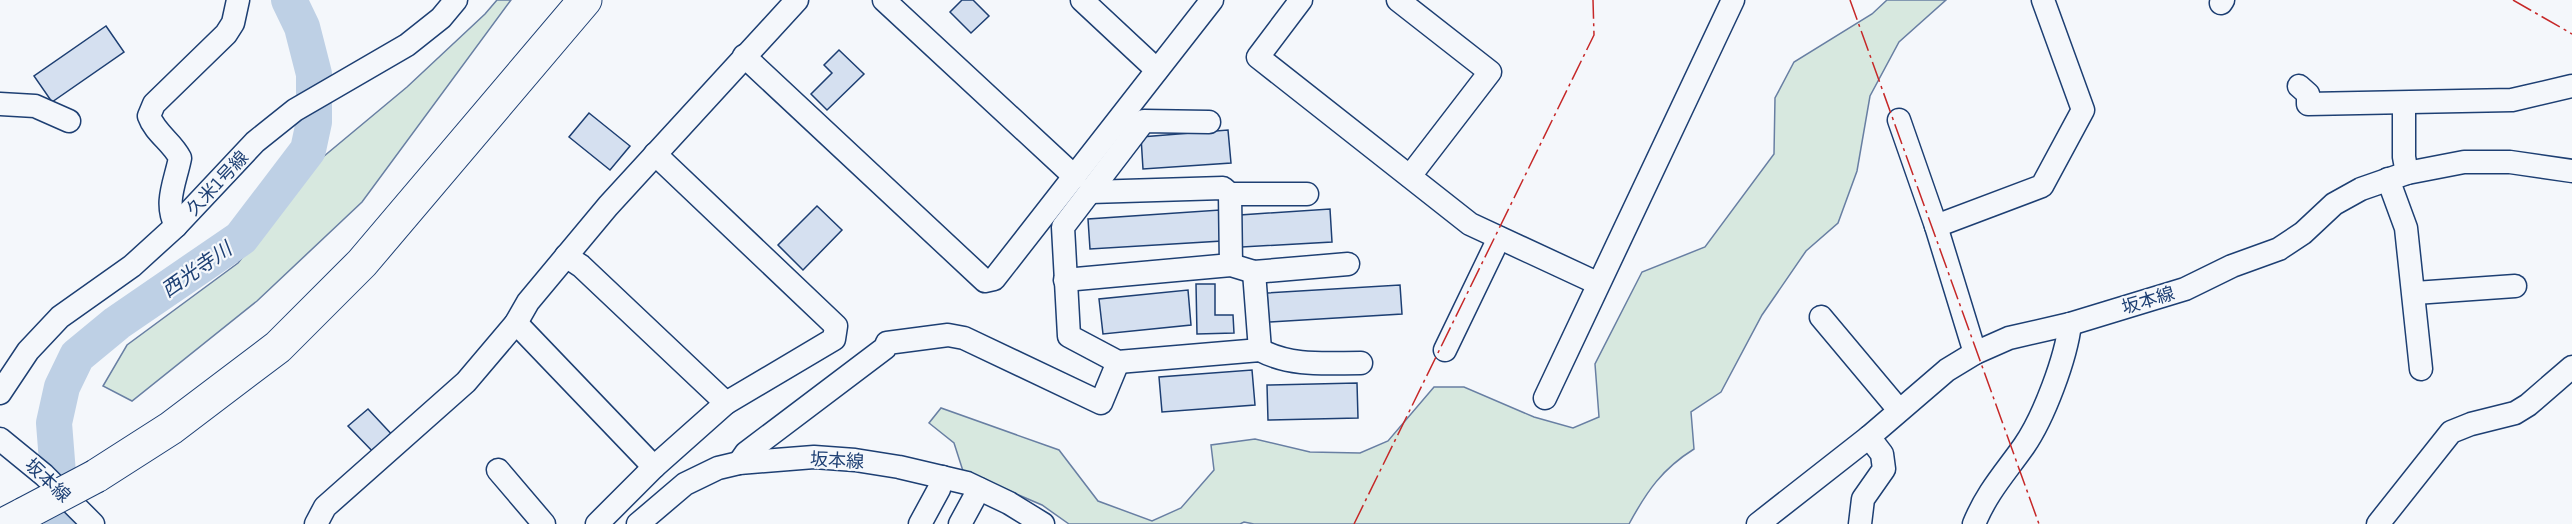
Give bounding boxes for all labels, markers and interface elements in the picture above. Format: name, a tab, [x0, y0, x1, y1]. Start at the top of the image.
street label: 久米1号線	[182, 146, 252, 220]
water label: 西光寺川	[157, 235, 237, 301]
street label: 坂本線	[2119, 282, 2177, 318]
street label: 坂本線	[809, 448, 865, 472]
street label: 坂本線	[21, 454, 75, 506]

